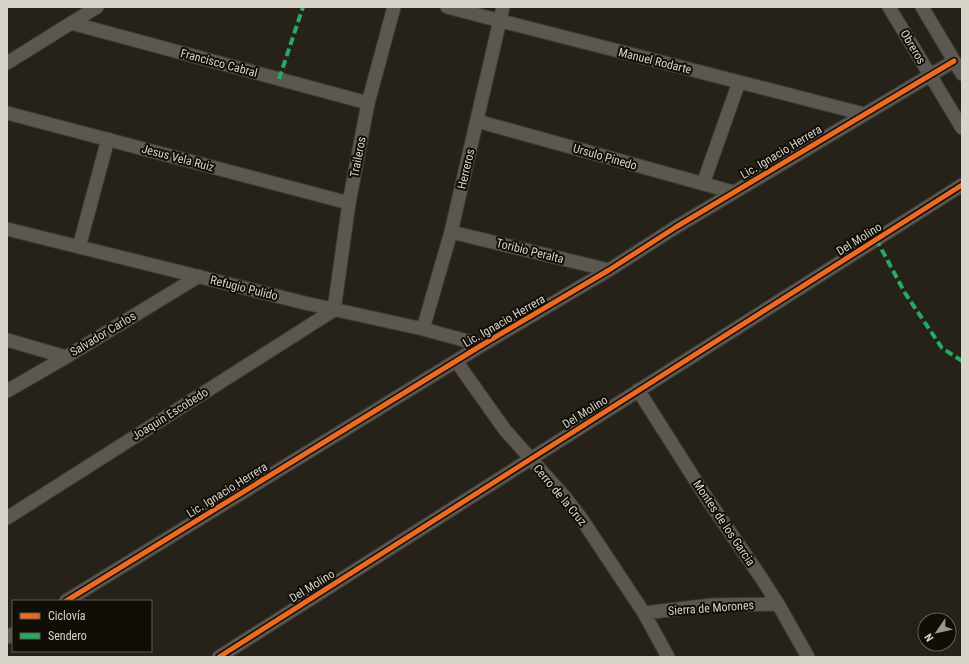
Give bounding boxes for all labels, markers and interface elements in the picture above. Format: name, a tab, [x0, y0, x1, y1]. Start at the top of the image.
street label: Obreros	[897, 27, 929, 67]
street label: Manuel Rodarte	[617, 45, 693, 77]
street label: Francisco Cabral	[179, 46, 259, 80]
street label: Lic. Ignacio Herrera	[738, 122, 824, 182]
street label: Traileros	[347, 135, 369, 179]
street label: Ursulo Pinedo	[571, 141, 639, 173]
street label: Jesus Vela Ruiz	[140, 142, 216, 174]
street label: Herreros	[455, 147, 477, 191]
street label: Del Molino	[834, 220, 884, 258]
street label: Toribio Peralta	[495, 236, 565, 266]
street label: Refugio Pulido	[209, 273, 279, 303]
street label: Lic. Ignacio Herrera	[460, 292, 548, 350]
street label: Salvador Carlos	[68, 309, 138, 359]
street label: Joaquin Escobedo	[129, 385, 211, 443]
street label: Del Molino	[560, 393, 610, 431]
street label: Lic. Ignacio Herrera	[184, 459, 270, 520]
street label: Cerro de la Cruz	[530, 462, 590, 528]
street label: Montes de los Garcia	[690, 478, 758, 569]
street label: Del Molino	[287, 567, 337, 605]
street label: Sierra de Morones	[668, 598, 754, 618]
legend	[12, 600, 152, 652]
text: Ciclovía	[48, 609, 86, 623]
north arrow	[917, 612, 957, 652]
text: Sendero	[48, 629, 87, 643]
text: N	[922, 631, 936, 644]

